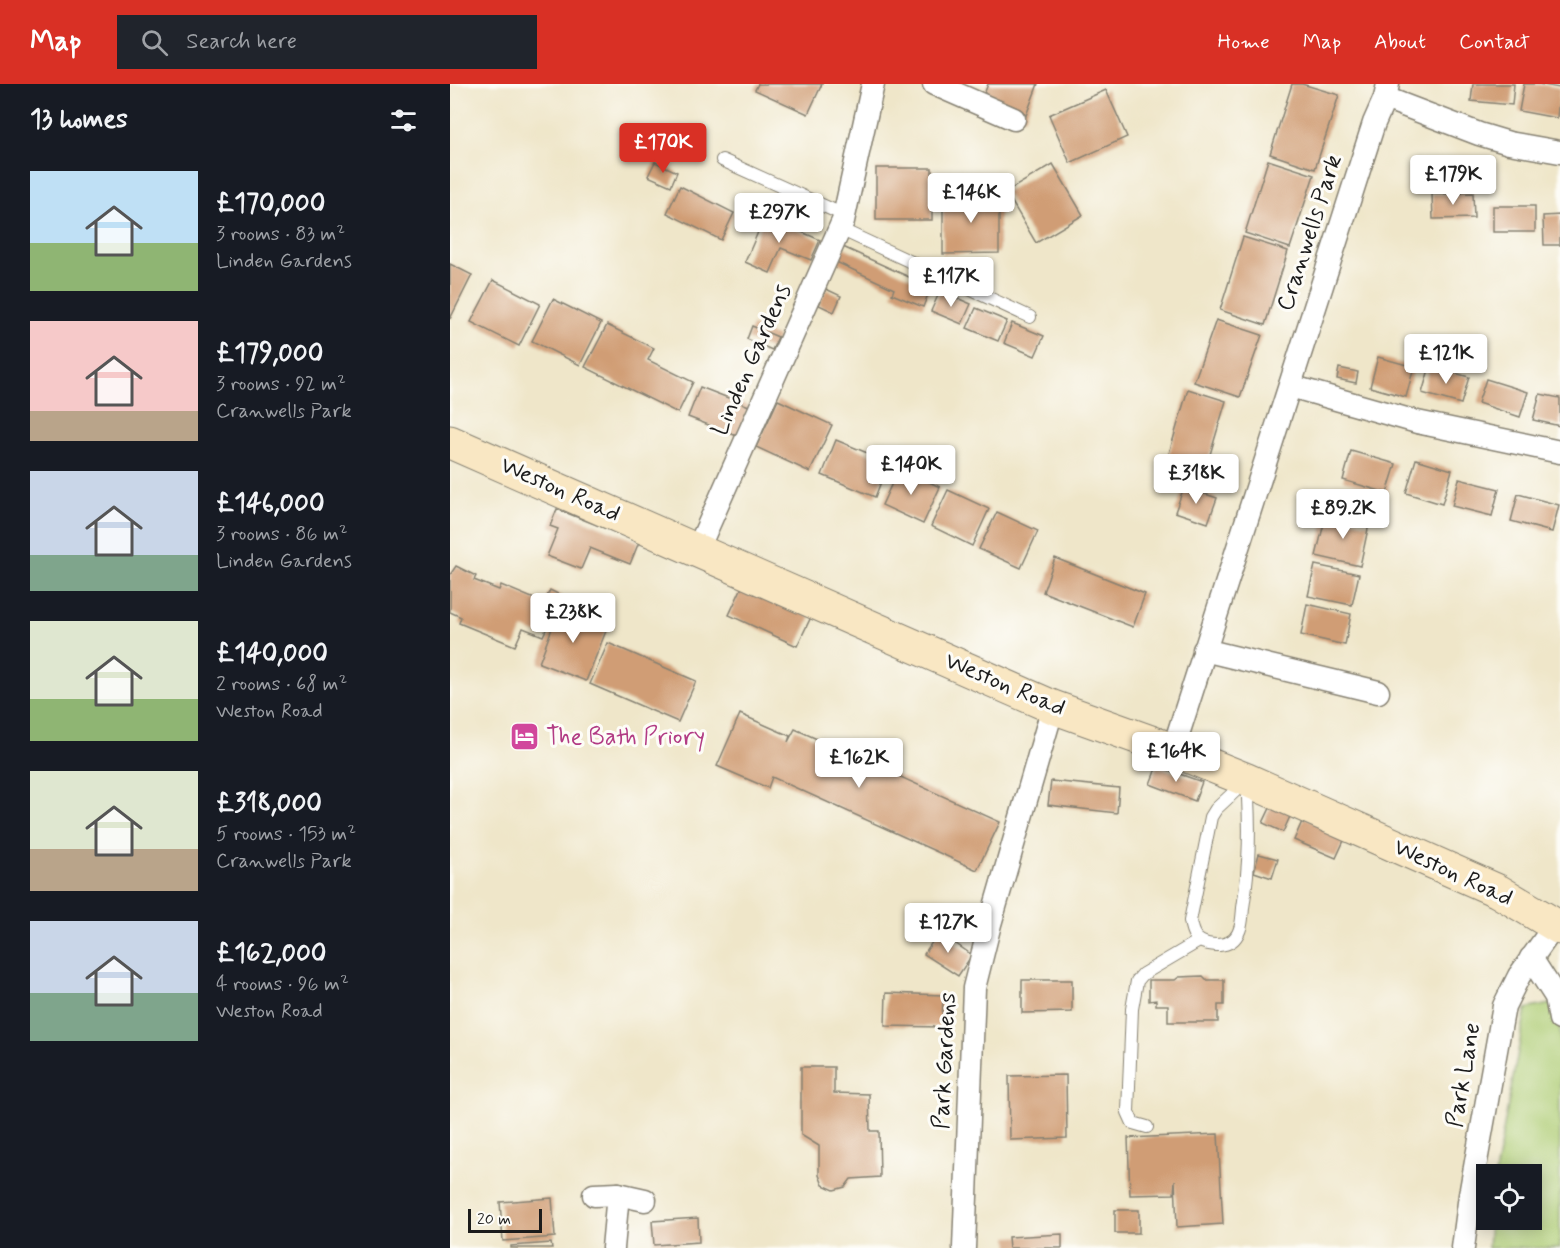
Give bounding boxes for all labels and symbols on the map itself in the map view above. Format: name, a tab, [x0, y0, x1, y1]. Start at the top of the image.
pin: £170K	[621, 123, 705, 174]
street label: Cranwells Park	[1270, 151, 1350, 315]
pin: £179K	[1411, 155, 1495, 206]
pin: £146K	[929, 173, 1013, 224]
pin: £297K	[737, 193, 821, 244]
pin: £117K	[909, 257, 993, 308]
street label: Linden Gardens	[705, 279, 799, 441]
pin: £121K	[1404, 334, 1488, 385]
pin: £140K	[869, 445, 953, 496]
street label: Weston Road	[495, 450, 625, 530]
pin: £318K	[1154, 454, 1238, 505]
pin: £89.2K	[1294, 489, 1392, 540]
pin: £238K	[531, 593, 615, 644]
street label: Weston Road	[940, 646, 1070, 724]
hotel icon: The Bath Priory	[509, 721, 541, 753]
place label: The Bath Priory	[546, 722, 705, 753]
pin: £164K	[1134, 732, 1218, 783]
pin: £162K	[817, 738, 901, 789]
street label: Weston Road	[1388, 832, 1518, 914]
pin: £127K	[906, 903, 990, 954]
street label: Park Gardens	[926, 991, 964, 1130]
street label: Park Lane	[1440, 1020, 1488, 1130]
scale bar	[468, 1206, 542, 1234]

